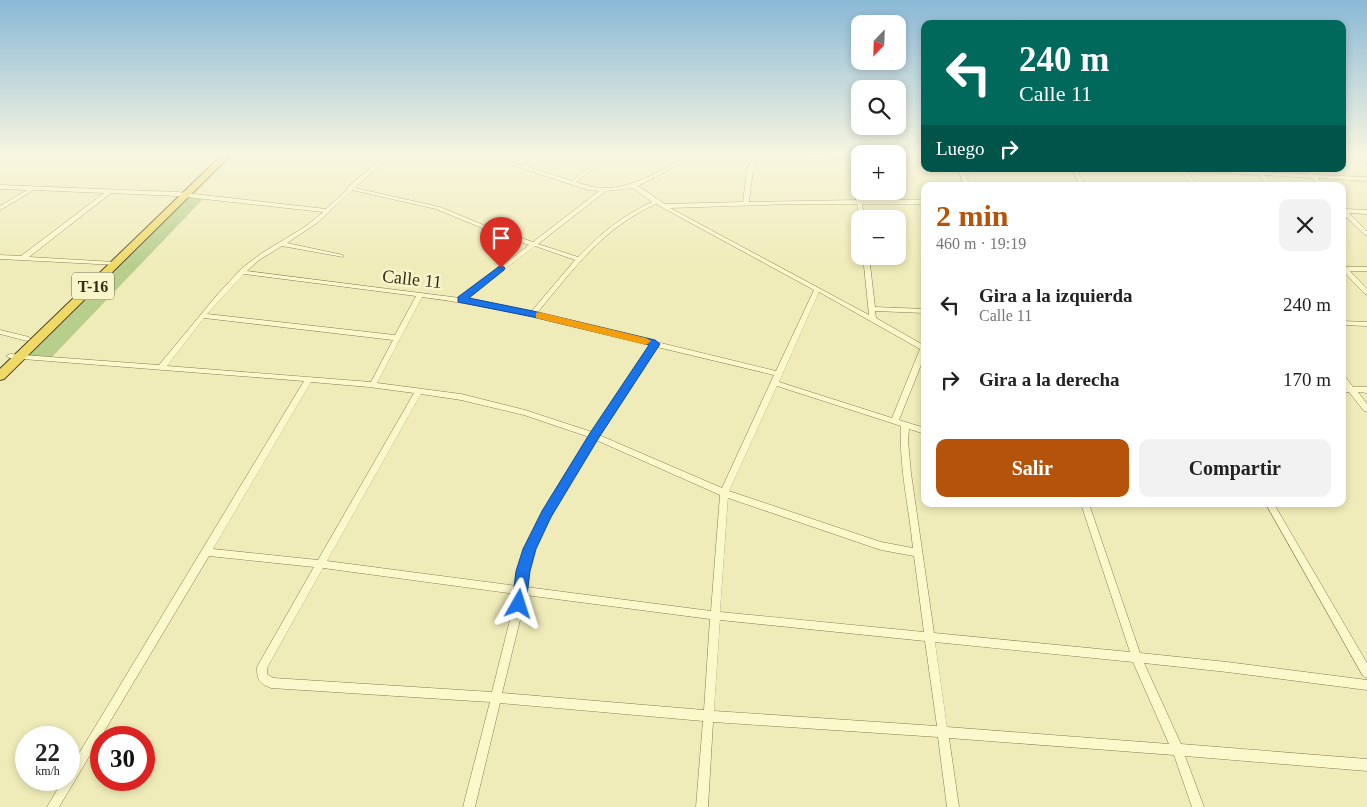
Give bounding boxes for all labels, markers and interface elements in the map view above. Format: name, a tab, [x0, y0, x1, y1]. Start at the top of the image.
north arrow	[851, 15, 906, 70]
map controls	[851, 15, 906, 265]
icon: left	[936, 40, 1001, 105]
text: 240 m	[1019, 40, 1109, 79]
button: search	[851, 80, 906, 135]
text: Calle 11	[1019, 81, 1092, 106]
icon: right	[995, 135, 1023, 163]
text: Luego	[936, 138, 985, 159]
button: +	[851, 145, 906, 200]
text: 2 min	[936, 199, 1009, 232]
button: close	[1279, 199, 1331, 251]
button: −	[851, 210, 906, 265]
pin	[480, 217, 522, 268]
icon: arrive	[487, 224, 515, 252]
text: 460 m · 19:19	[936, 235, 1026, 252]
street label: Calle 11	[381, 266, 443, 292]
road number: T-16	[72, 272, 114, 300]
text: Gira a la izquierda	[979, 285, 1133, 306]
icon: left	[936, 291, 964, 319]
text: 240 m	[1283, 294, 1331, 315]
text: Calle 11	[979, 307, 1032, 324]
icon: right	[936, 366, 964, 394]
text: Gira a la derecha	[979, 369, 1120, 390]
text: 170 m	[1283, 369, 1331, 390]
button: Salir	[936, 439, 1129, 497]
button: Compartir	[1139, 439, 1331, 497]
position arrow	[492, 577, 544, 629]
speed limit sign: 30	[90, 726, 155, 791]
text: 22	[35, 739, 60, 766]
text: km/h	[35, 764, 60, 778]

